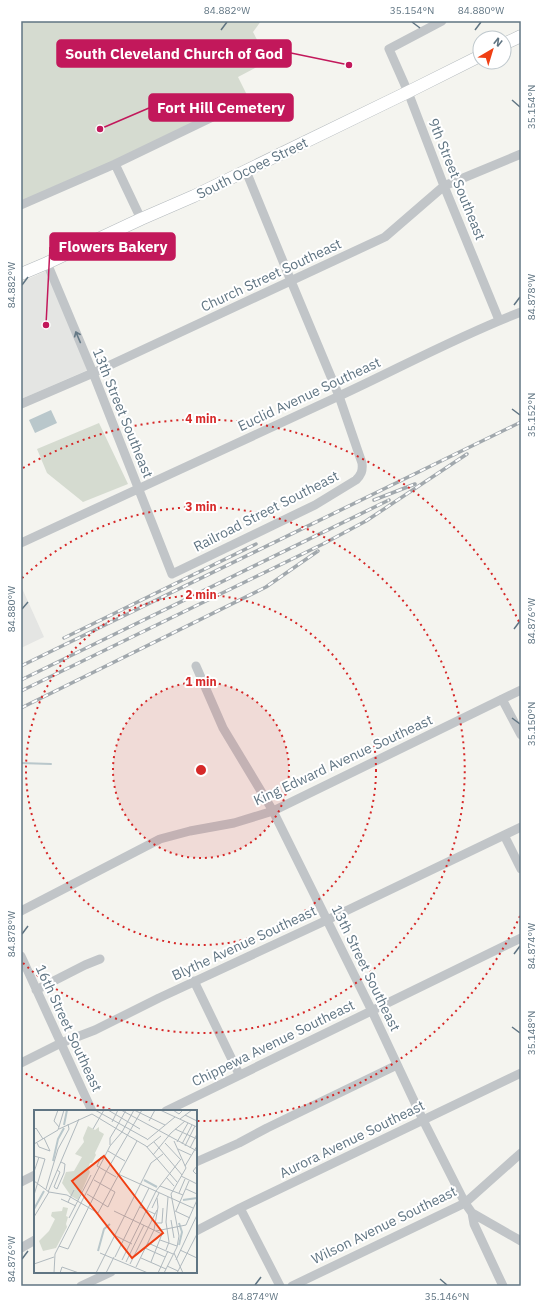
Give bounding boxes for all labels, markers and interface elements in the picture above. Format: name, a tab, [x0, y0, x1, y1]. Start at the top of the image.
text: 84.882°W	[204, 4, 250, 17]
text: 35.154°N	[390, 4, 434, 17]
text: 84.880°W	[458, 4, 504, 17]
north arrow	[472, 30, 512, 70]
text: N	[491, 34, 506, 50]
callout: South Cleveland Church of God	[57, 40, 291, 67]
text: South Cleveland Church of God	[65, 44, 283, 63]
text: 35.154°N	[525, 85, 538, 129]
callout: Fort Hill Cemetery	[149, 94, 293, 121]
text: Fort Hill Cemetery	[157, 98, 285, 117]
street label: 9th Street Southeast	[424, 115, 490, 243]
street label: South Ocoee Street	[193, 133, 311, 203]
callout: Flowers Bakery	[50, 233, 175, 260]
street label: Church Street Southeast	[198, 234, 344, 316]
text: Flowers Bakery	[58, 237, 168, 256]
text: 84.882°W	[5, 262, 18, 308]
text: 84.878°W	[525, 274, 538, 320]
one-way arrow	[73, 331, 81, 343]
street label: 13th Street Southeast	[89, 346, 157, 481]
street label: Euclid Avenue Southeast	[235, 353, 383, 435]
text: 35.152°N	[525, 393, 538, 437]
text: 4 min	[185, 411, 217, 426]
street label: Railroad Street Southeast	[190, 466, 342, 556]
text: 3 min	[185, 499, 217, 514]
text: 84.880°W	[5, 586, 18, 632]
text: 2 min	[185, 587, 217, 602]
text: 84.876°W	[525, 598, 538, 644]
text: 1 min	[185, 674, 217, 689]
text: 35.150°N	[525, 702, 538, 746]
street label: King Edward Avenue Southeast	[251, 711, 435, 809]
centre of rings	[194, 763, 208, 777]
street label: Blythe Avenue Southeast	[169, 902, 319, 984]
street label: 13th Street Southeast	[328, 902, 404, 1034]
text: 84.878°W	[5, 911, 18, 957]
text: 84.874°W	[525, 923, 538, 969]
street label: 16th Street Southeast	[32, 962, 106, 1095]
street label: Chippewa Avenue Southeast	[189, 996, 357, 1090]
text: 35.148°N	[525, 1011, 538, 1055]
street label: Aurora Avenue Southeast	[276, 1096, 428, 1182]
inset map	[34, 1110, 197, 1273]
street label: Wilson Avenue Southeast	[308, 1182, 460, 1268]
text: 84.876°W	[5, 1236, 18, 1282]
text: 84.874°W	[232, 1290, 278, 1303]
text: 35.146°N	[425, 1290, 469, 1303]

